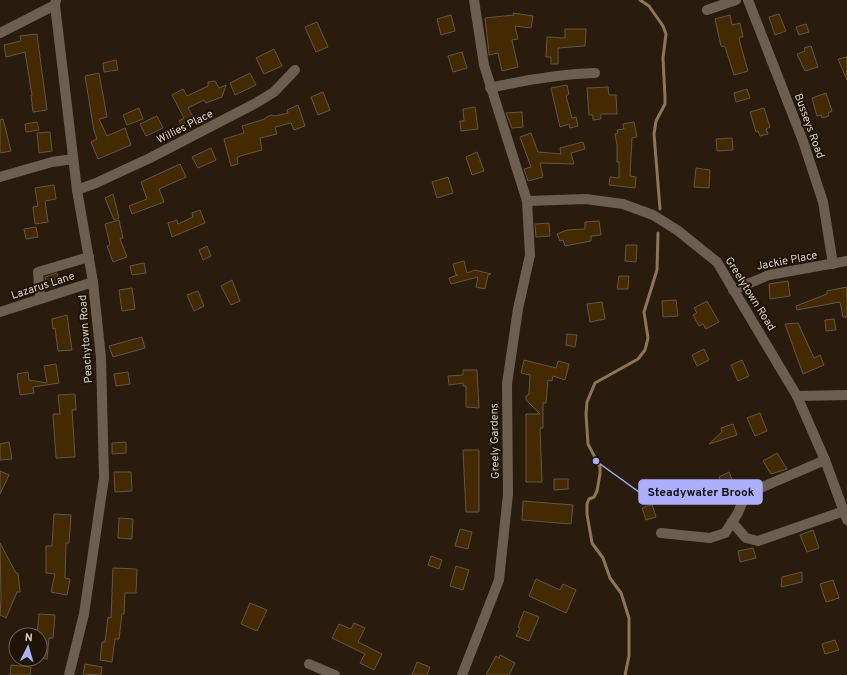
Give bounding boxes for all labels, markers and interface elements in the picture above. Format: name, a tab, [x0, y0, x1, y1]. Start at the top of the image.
street label: Busseys Road	[791, 92, 827, 160]
street label: Willies Place	[154, 107, 216, 147]
street label: Jackie Place	[755, 248, 819, 274]
street label: Greelytown Road	[722, 254, 778, 334]
street label: Lazarus Lane	[10, 269, 77, 303]
street label: Peachytown Road	[76, 294, 96, 384]
street label: Greely Gardens	[487, 403, 503, 479]
callout: Steadywater Brook	[639, 480, 762, 504]
text: Steadywater Brook	[647, 485, 755, 501]
north arrow	[8, 627, 48, 667]
text: N	[24, 631, 33, 645]

